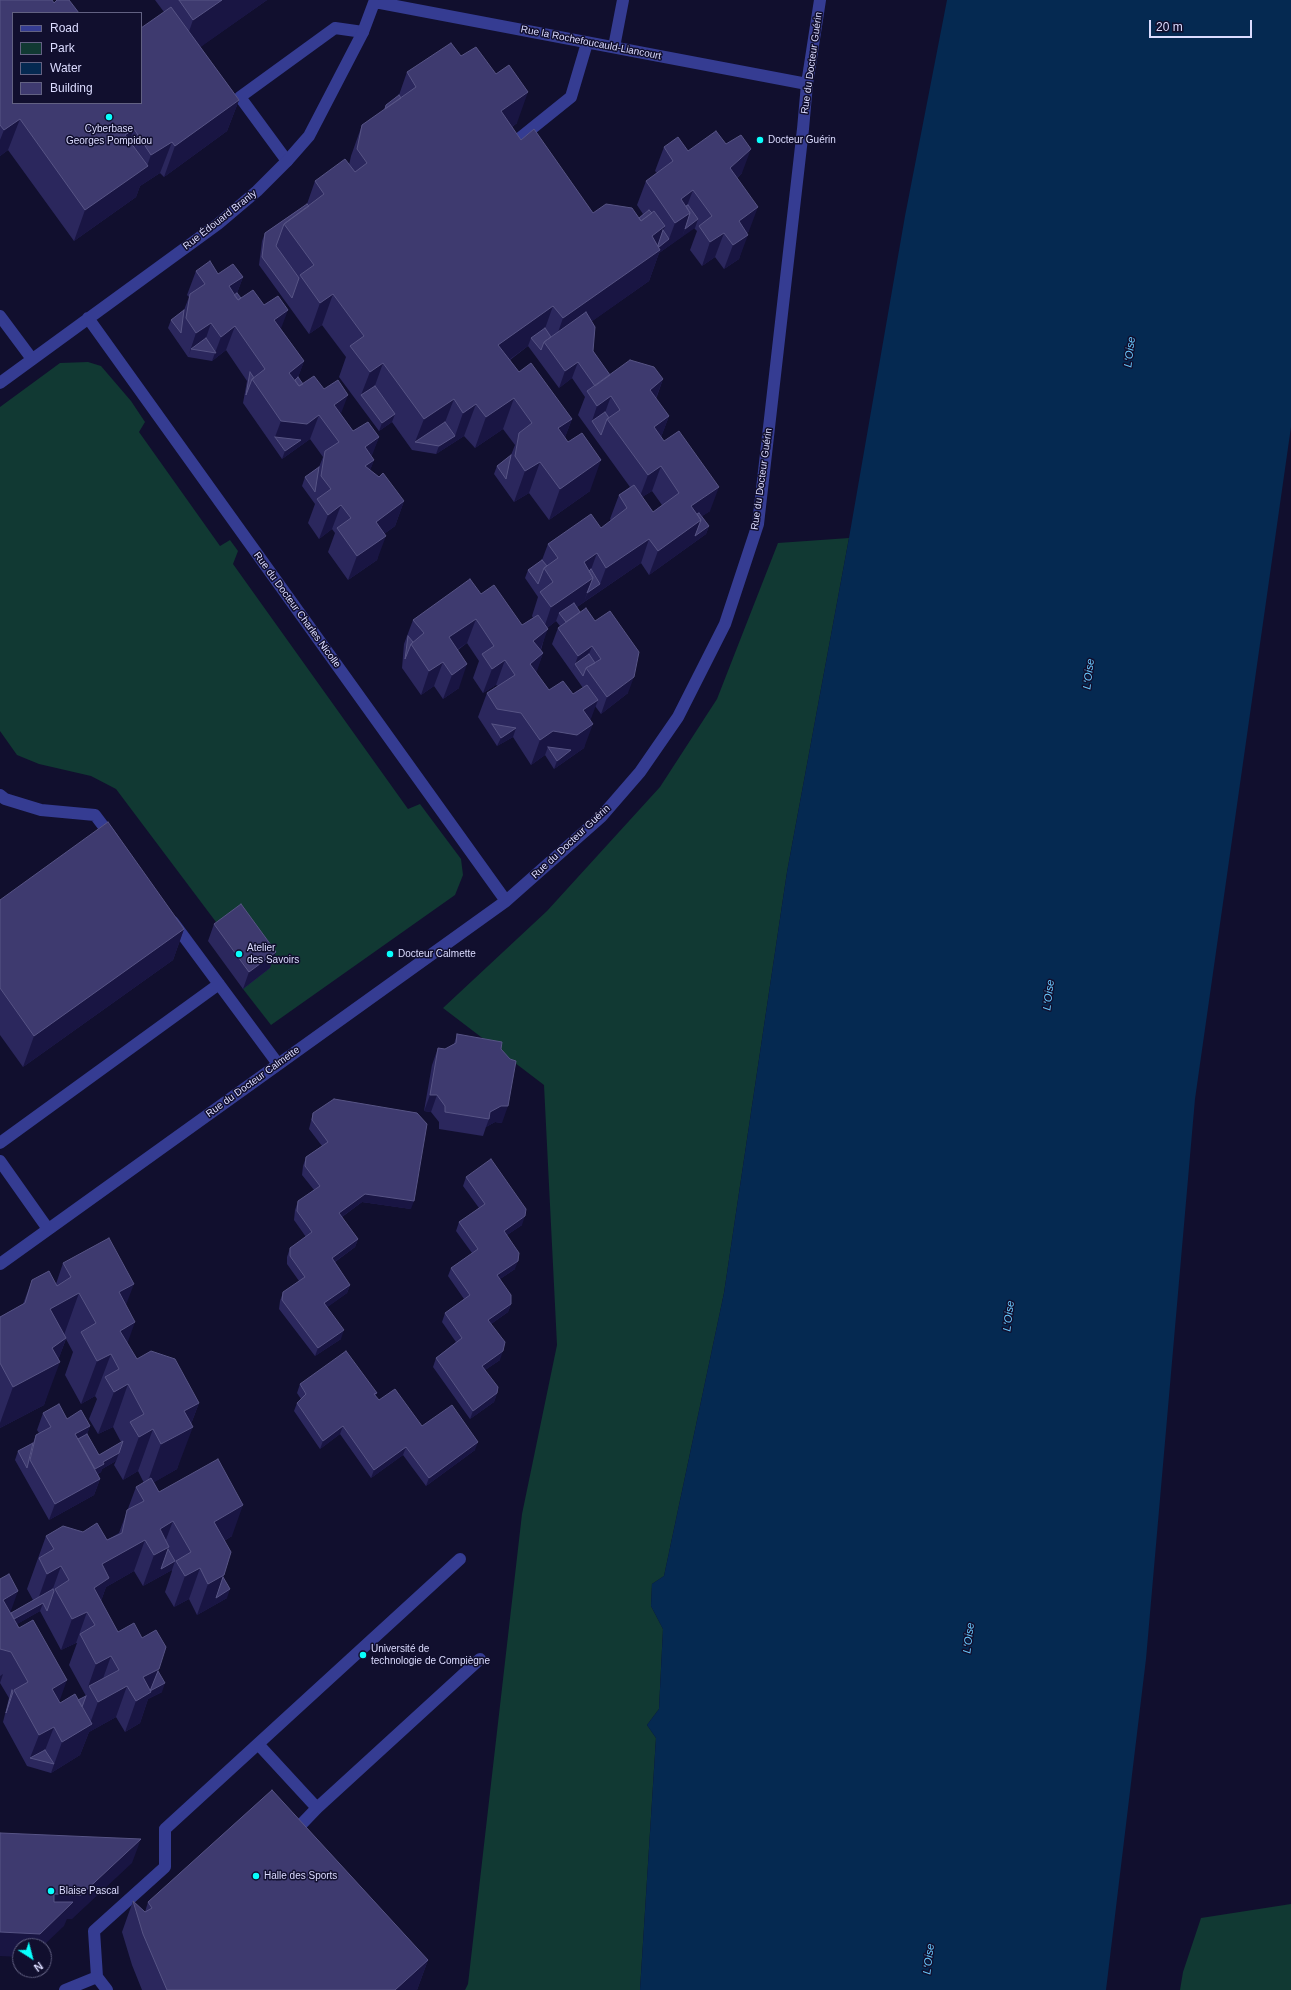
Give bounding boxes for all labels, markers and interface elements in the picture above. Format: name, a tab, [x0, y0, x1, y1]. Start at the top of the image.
street label: Rue du Docteur Guérin	[799, 11, 825, 115]
legend	[12, 12, 142, 104]
scale bar	[1151, 12, 1254, 38]
text: 20 m	[1156, 20, 1183, 34]
text: Road	[50, 21, 79, 35]
street label: Rue la Rochefoucauld-Liancourt	[520, 23, 662, 63]
text: Park	[50, 41, 75, 55]
text: Water	[50, 61, 82, 75]
text: Building	[50, 81, 93, 95]
marker: Cyberbase Georges Pompidou	[104, 112, 114, 122]
place label: Cyberbase Georges Pompidou	[66, 123, 152, 146]
place label: Docteur Guérin	[768, 134, 836, 146]
marker: Docteur Guérin	[755, 135, 765, 145]
street label: Rue Édouard Branly	[181, 188, 259, 252]
water label: L'Oise	[1122, 336, 1138, 368]
street label: Rue du Docteur Guérin	[749, 427, 775, 531]
street label: Rue du Docteur Charles Nicolle	[251, 550, 343, 670]
water label: L'Oise	[1081, 658, 1097, 690]
street label: Rue du Docteur Guérin	[529, 803, 613, 881]
place label: Atelier des Savoirs	[247, 942, 299, 966]
place label: Docteur Calmette	[398, 948, 476, 960]
marker: Atelier des Savoirs	[234, 949, 244, 959]
marker: Docteur Calmette	[385, 949, 395, 959]
water label: L'Oise	[1041, 979, 1057, 1011]
street label: Rue du Docteur Calmette	[204, 1044, 302, 1120]
water label: L'Oise	[1001, 1300, 1017, 1332]
water label: L'Oise	[961, 1622, 977, 1654]
place label: Université de technologie de Compiègne	[371, 1643, 490, 1666]
marker: Université de technologie de Compiègne	[358, 1650, 368, 1660]
place label: Halle des Sports	[264, 1870, 337, 1882]
marker: Halle des Sports	[251, 1871, 261, 1881]
place label: Blaise Pascal	[59, 1885, 119, 1897]
marker: Blaise Pascal	[46, 1886, 56, 1896]
north arrow	[12, 1938, 52, 1978]
water label: L'Oise	[921, 1943, 937, 1975]
text: N	[32, 1960, 45, 1974]

